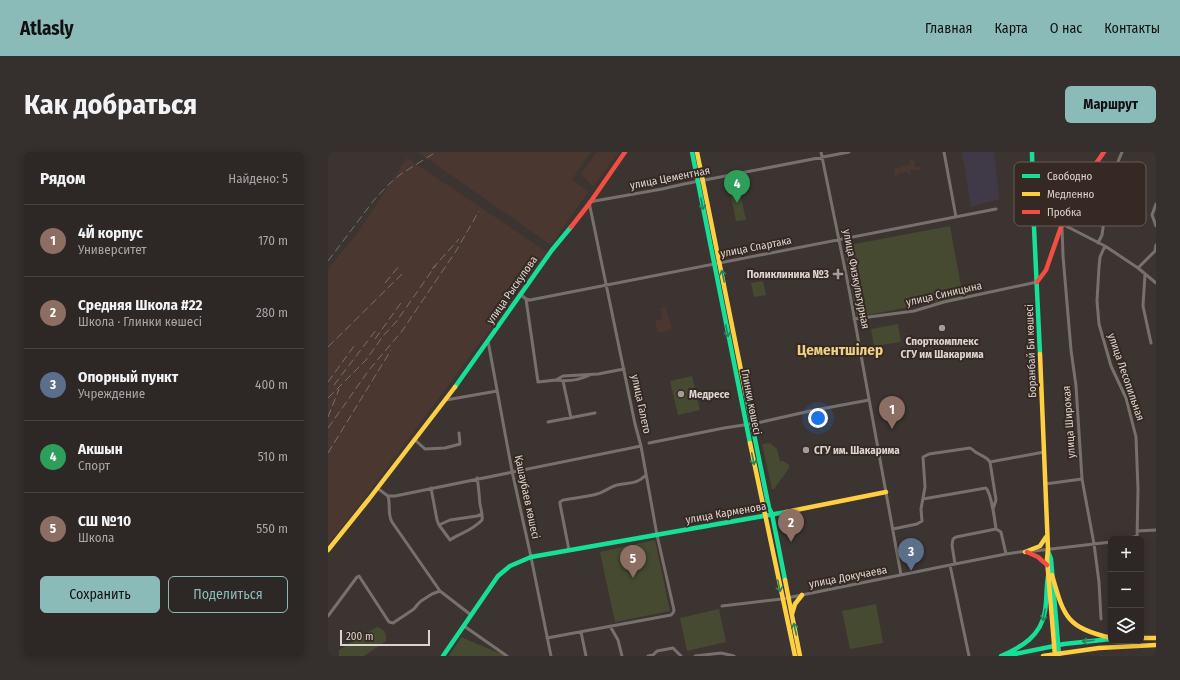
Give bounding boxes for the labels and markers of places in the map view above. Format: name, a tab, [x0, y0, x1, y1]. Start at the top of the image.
pin: 4	[724, 170, 750, 203]
place label: Поликлиника №3	[747, 268, 829, 281]
marker: Поликлиника №3	[832, 268, 844, 280]
marker: Спорткомплекс СГУ им Шакарима	[937, 323, 947, 333]
place label: Спорткомплекс СГУ им Шакарима	[900, 335, 984, 361]
place label: Медресе	[689, 388, 730, 401]
marker: Медресе	[676, 389, 686, 399]
pin: 1	[879, 396, 905, 429]
place label: СГУ им. Шакарима	[814, 444, 900, 457]
marker: СГУ им. Шакарима	[801, 445, 811, 455]
pin: 2	[778, 509, 804, 542]
pin: 3	[898, 538, 924, 571]
pin: 5	[620, 545, 646, 578]

